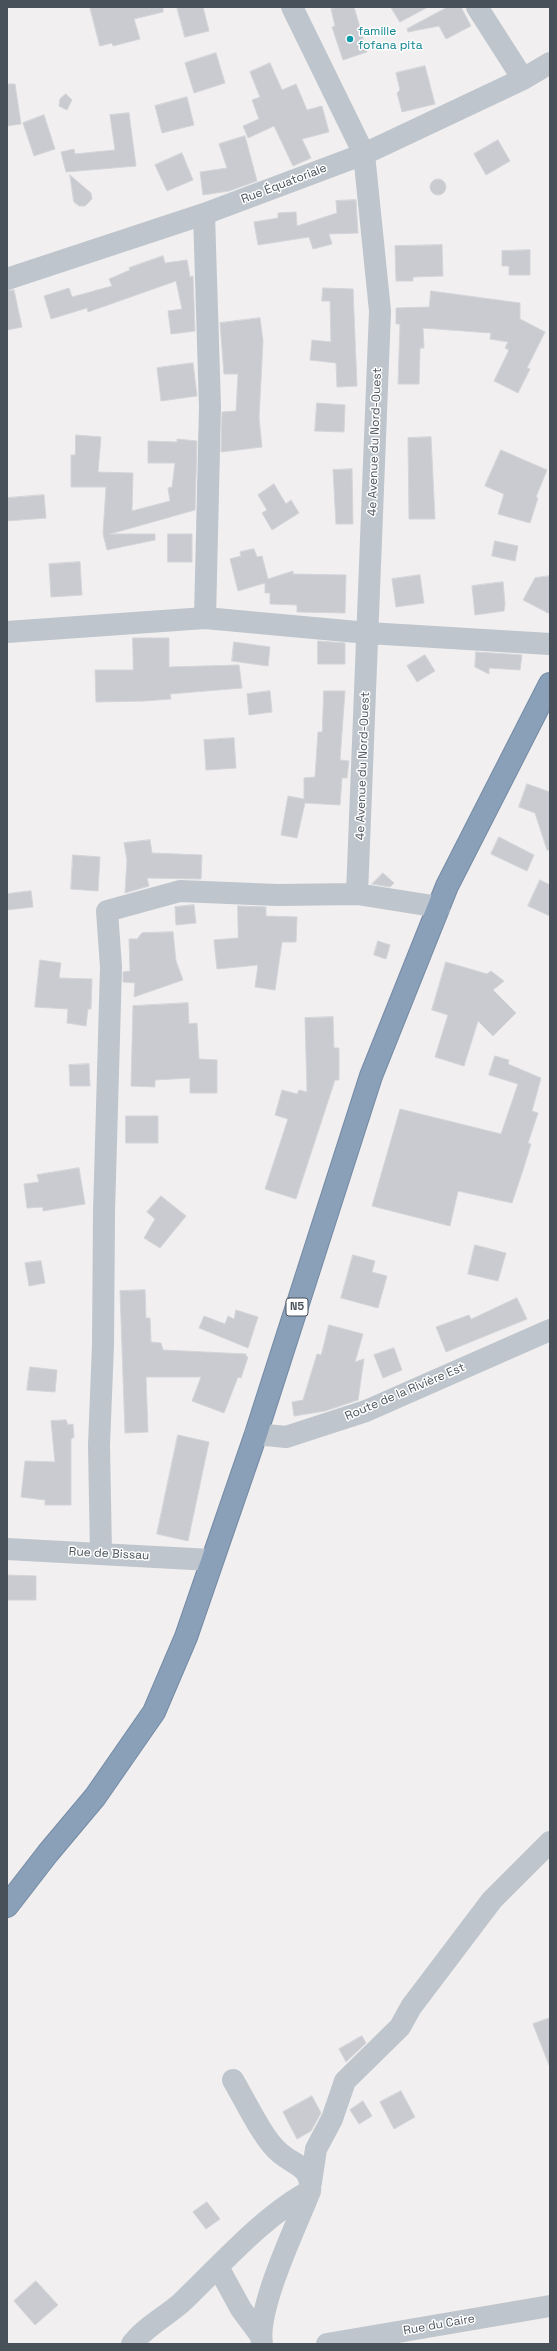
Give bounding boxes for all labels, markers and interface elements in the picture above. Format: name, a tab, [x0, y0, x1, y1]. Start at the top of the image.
place label: famille fofana pita	[358, 25, 423, 53]
marker: famille fofana pita	[345, 34, 355, 44]
street label: Rue Équatoriale	[239, 161, 329, 207]
street label: 4e Avenue du Nord-Ouest	[365, 368, 385, 516]
street label: 4e Avenue du Nord-Ouest	[353, 692, 373, 840]
road number: N5	[286, 1298, 308, 1316]
street label: Route de la Rivière Est	[343, 1360, 467, 1424]
street label: Rue de Bissau	[68, 1545, 150, 1563]
street label: Rue du Caire	[402, 2312, 476, 2338]

